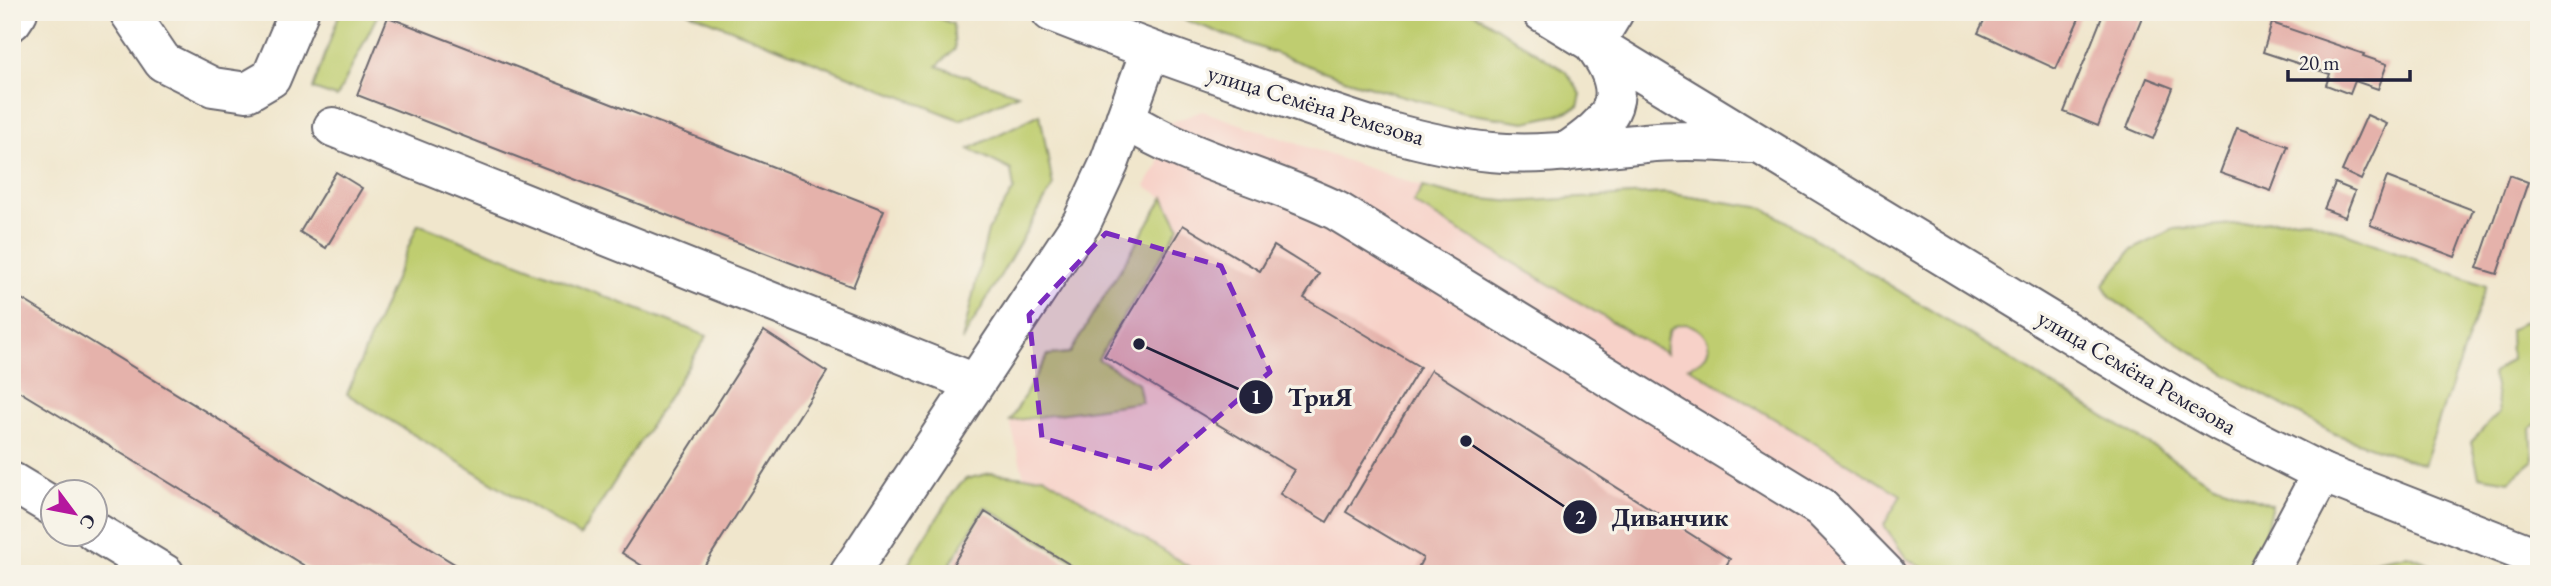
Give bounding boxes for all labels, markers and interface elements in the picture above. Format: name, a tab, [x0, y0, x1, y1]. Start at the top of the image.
scale bar	[2288, 38, 2411, 82]
text: 20 m	[2299, 49, 2340, 76]
street label: улица Семёна Ремезова	[1204, 57, 1429, 152]
street label: улица Семёна Ремезова	[2032, 302, 2243, 441]
callout: ТриЯ	[1239, 373, 1366, 420]
text: ТриЯ	[1288, 380, 1353, 414]
text: 1	[1250, 383, 1262, 410]
north arrow	[38, 477, 108, 548]
callout: Диванчик	[1563, 493, 1742, 540]
text: Диванчик	[1612, 500, 1729, 534]
text: 2	[1574, 503, 1586, 530]
text: С	[74, 509, 102, 534]

